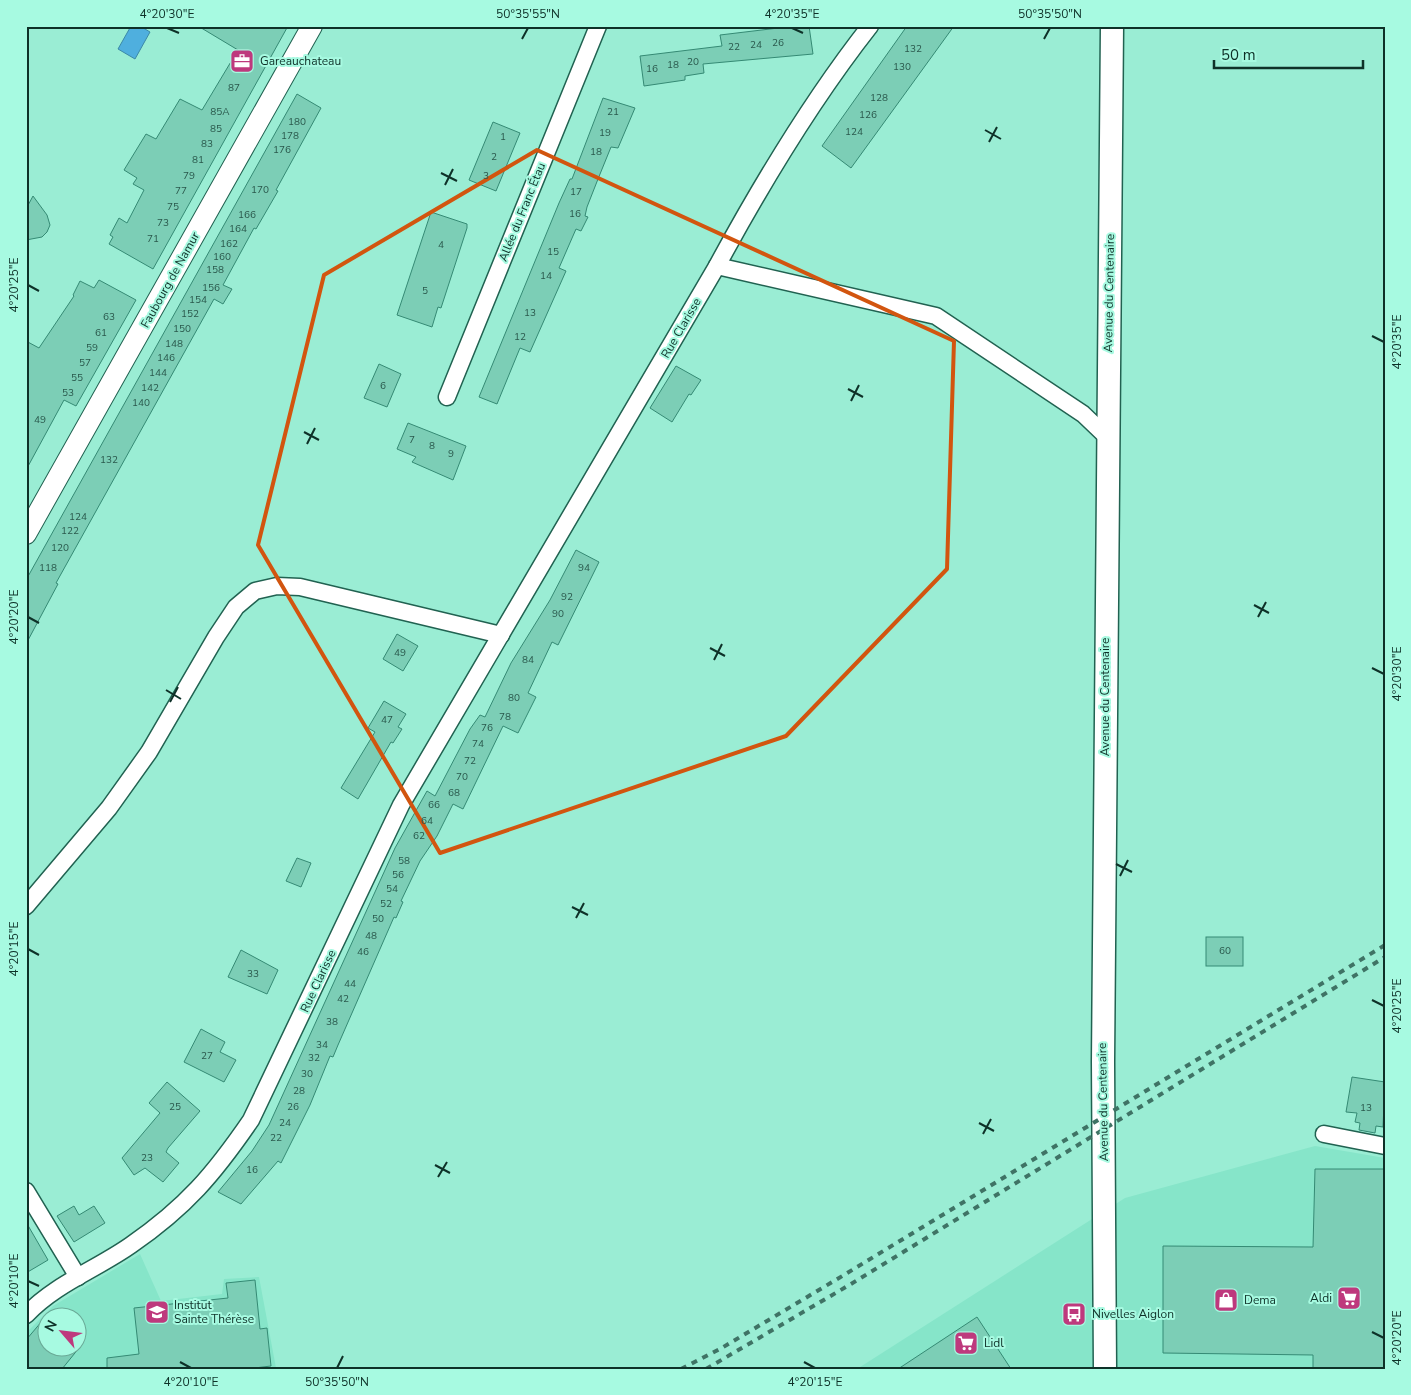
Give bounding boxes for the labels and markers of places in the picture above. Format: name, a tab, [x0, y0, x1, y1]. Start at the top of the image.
office icon: Gareauchateau	[229, 48, 255, 74]
place label: Gareauchateau	[260, 53, 341, 69]
supermarket icon: Aldi	[1336, 1285, 1362, 1311]
shop icon: Dema	[1213, 1287, 1239, 1313]
place label: Aldi	[1310, 1290, 1332, 1306]
place label: Dema	[1244, 1292, 1276, 1308]
place label: Institut Sainte Thérèse	[174, 1297, 254, 1327]
school or university icon: Institut Sainte Thérèse	[144, 1299, 170, 1325]
bus stop icon: Nivelles Aiglon	[1061, 1301, 1087, 1327]
place label: Nivelles Aiglon	[1092, 1306, 1174, 1322]
supermarket icon: Lidl	[953, 1330, 979, 1356]
place label: Lidl	[984, 1335, 1004, 1351]

